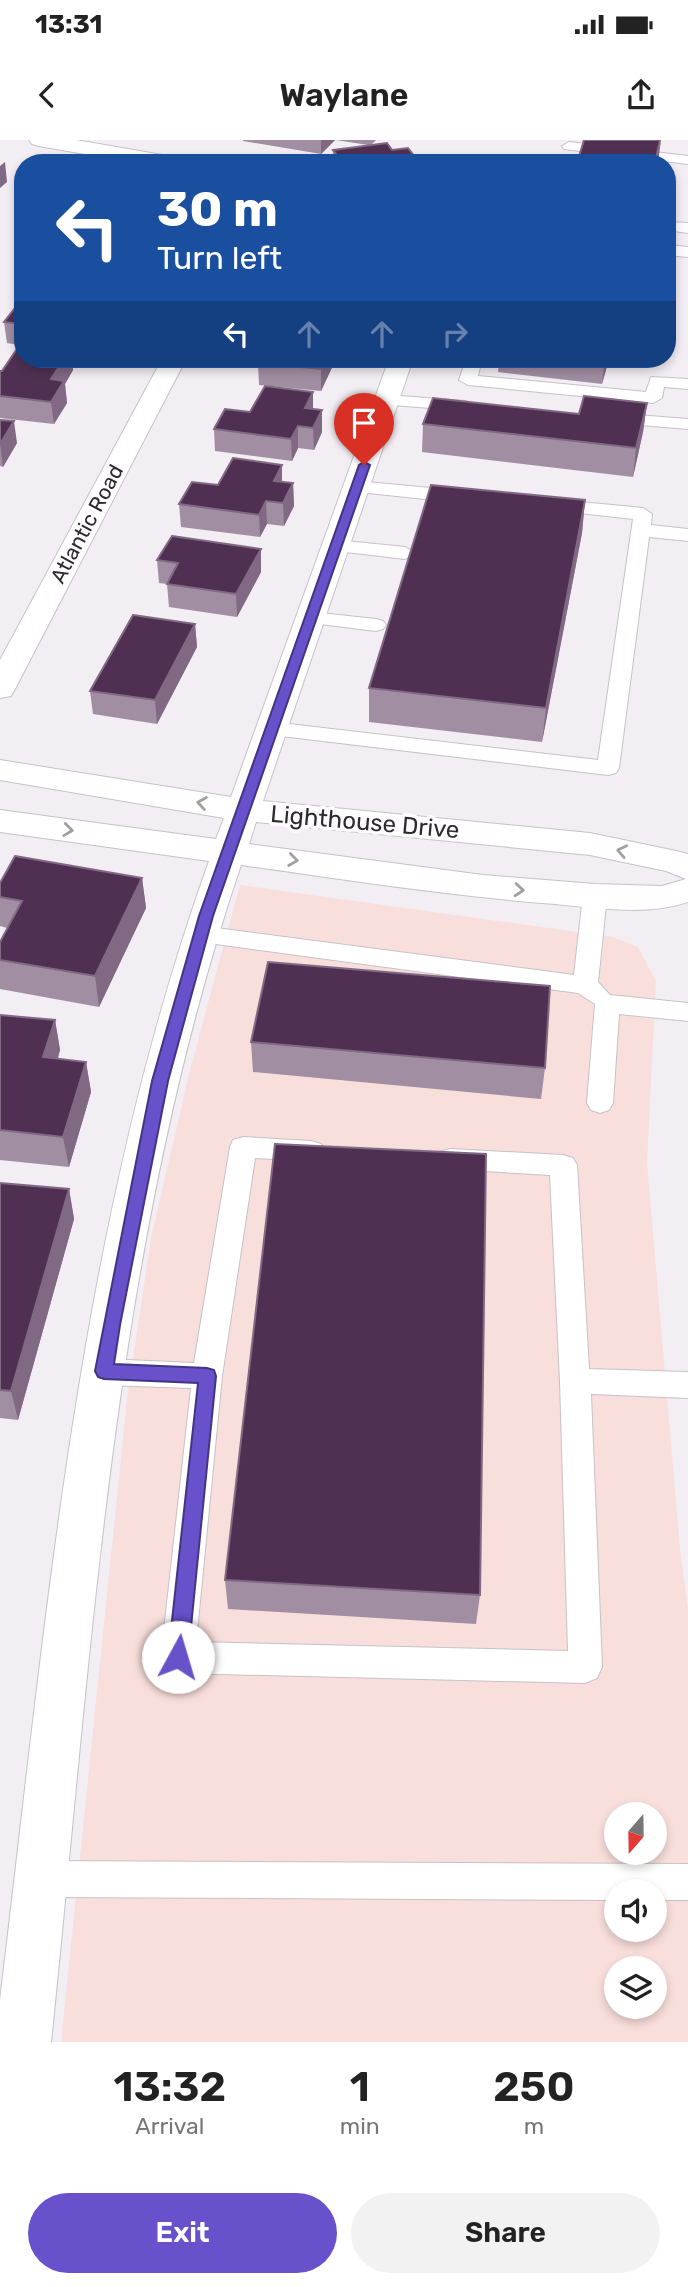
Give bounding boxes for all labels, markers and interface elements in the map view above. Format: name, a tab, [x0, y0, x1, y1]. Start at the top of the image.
text: 13:31	[35, 9, 102, 40]
icon: back	[28, 76, 66, 114]
text: Waylane	[280, 76, 408, 114]
icon: share	[622, 76, 660, 114]
text: 30 m	[157, 180, 278, 238]
icon: left	[42, 182, 133, 273]
text: Turn left	[157, 239, 282, 277]
icon: left	[217, 315, 255, 353]
icon: ahead	[290, 315, 328, 353]
icon: ahead	[363, 315, 401, 353]
icon: right	[436, 315, 474, 353]
pin	[334, 393, 394, 465]
icon: arrive	[345, 404, 383, 442]
street label: Atlantic Road	[45, 460, 128, 587]
one-way arrow	[196, 796, 208, 811]
street label: Lighthouse Drive	[269, 800, 461, 844]
one-way arrow	[62, 822, 74, 837]
one-way arrow	[616, 845, 628, 859]
one-way arrow	[287, 852, 299, 867]
one-way arrow	[513, 882, 524, 897]
position arrow	[141, 1620, 215, 1694]
north arrow	[604, 1802, 667, 1866]
map controls	[604, 1802, 667, 2019]
button: sound	[604, 1879, 667, 1942]
button: layers	[604, 1956, 667, 2019]
text: 13:32	[114, 2062, 226, 2112]
text: 1	[350, 2062, 370, 2112]
text: 250	[493, 2062, 574, 2112]
text: Arrival	[135, 2112, 204, 2140]
text: min	[340, 2112, 380, 2140]
text: m	[524, 2112, 544, 2140]
button: Exit	[28, 2193, 337, 2273]
button: Share	[351, 2193, 660, 2273]

